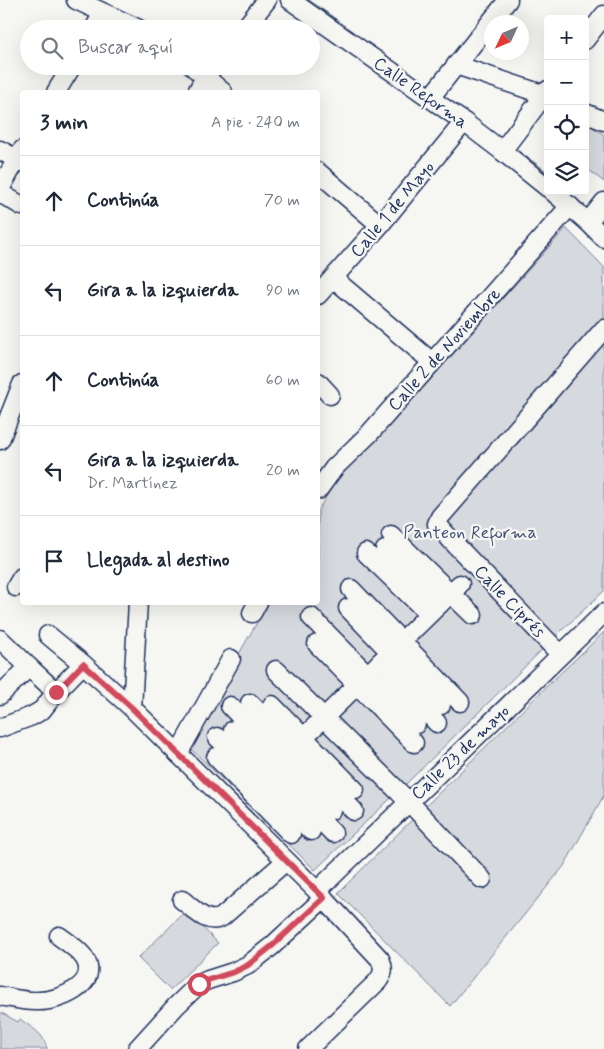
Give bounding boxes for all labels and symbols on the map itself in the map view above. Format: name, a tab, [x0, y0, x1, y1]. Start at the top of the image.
north arrow	[484, 15, 529, 60]
street label: Calle Reforma	[367, 51, 472, 136]
street label: Calle 1 de Mayo	[345, 156, 440, 263]
street label: Calle 2 de Noviembre	[383, 283, 507, 417]
park label: Panteon Reforma	[403, 521, 537, 547]
street label: Calle Ciprés	[468, 560, 550, 643]
route end	[45, 681, 68, 704]
street label: Calle 23 de mayo	[406, 700, 515, 806]
route start	[188, 973, 211, 996]

